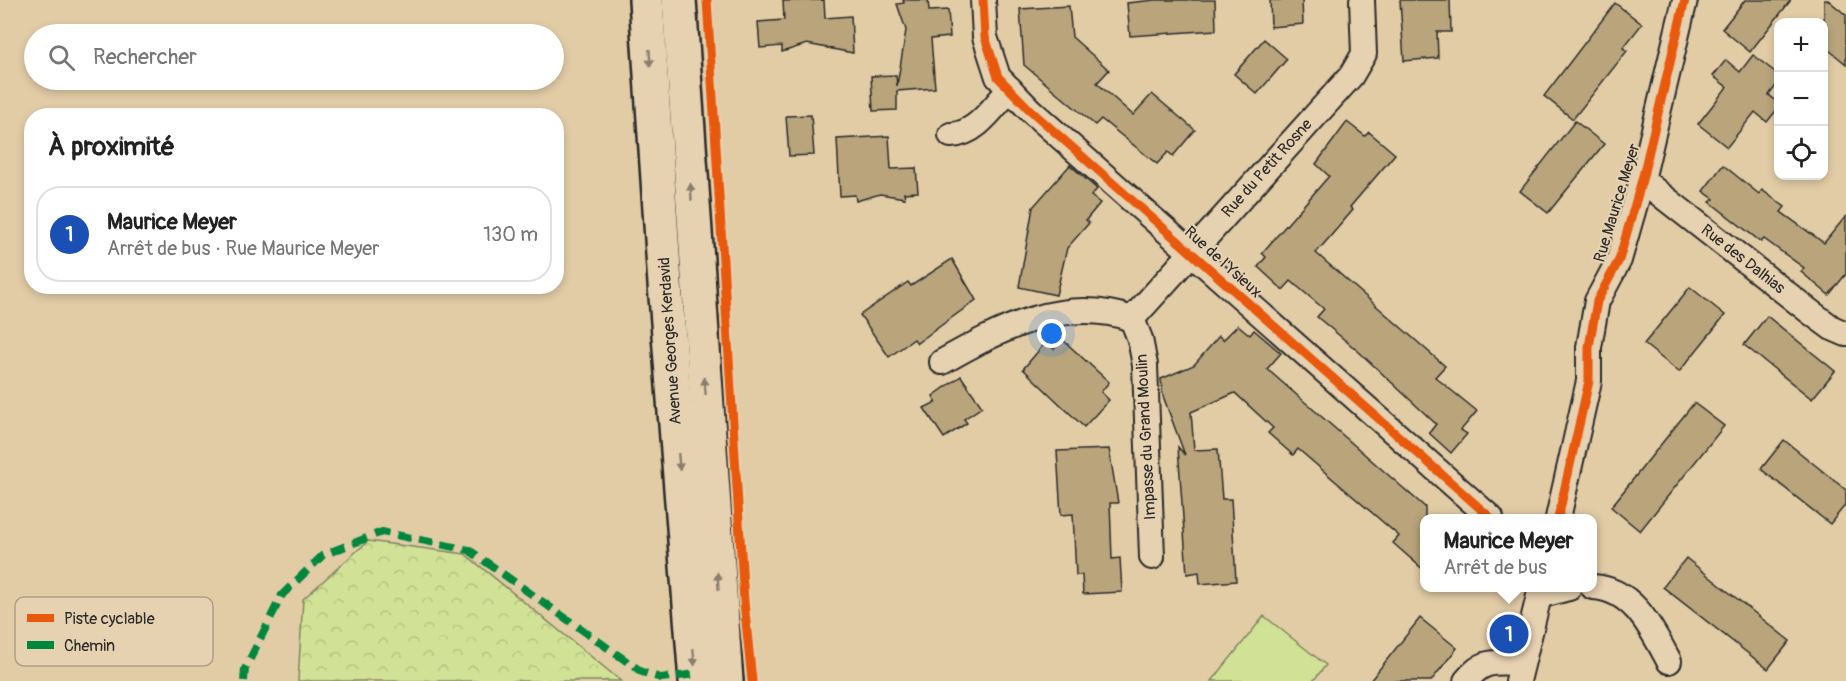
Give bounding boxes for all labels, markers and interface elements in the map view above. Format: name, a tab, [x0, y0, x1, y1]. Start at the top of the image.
map controls	[1774, 18, 1828, 180]
button: +	[1774, 18, 1828, 72]
search box	[24, 24, 564, 90]
icon: search	[45, 41, 78, 74]
text: Rechercher	[93, 43, 197, 71]
one-way arrow	[646, 49, 655, 68]
button: −	[1774, 72, 1828, 126]
street label: Rue du Petit Rosne	[1217, 114, 1317, 221]
button: locate	[1774, 126, 1828, 180]
text: À proximité	[48, 131, 175, 163]
street label: Rue Maurice Meyer	[1589, 141, 1645, 265]
one-way arrow	[687, 182, 696, 201]
text: Maurice Meyer	[107, 208, 237, 236]
street label: Rue des Dalhias	[1697, 220, 1789, 298]
text: 1	[66, 222, 73, 247]
text: 130 m	[483, 222, 538, 247]
street label: Rue de l'Ysieux	[1180, 222, 1266, 302]
text: Arrêt de bus · Rue Maurice Meyer	[107, 236, 379, 261]
street label: Avenue Georges Kerdavid	[654, 256, 686, 426]
your location	[1037, 319, 1066, 348]
street label: Impasse du Grand Moulin	[1132, 354, 1160, 520]
one-way arrow	[700, 377, 709, 396]
one-way arrow	[674, 453, 684, 472]
popup	[1420, 514, 1597, 592]
text: Maurice Meyer	[1444, 527, 1573, 555]
text: Arrêt de bus	[1444, 555, 1547, 580]
one-way arrow	[713, 571, 723, 590]
legend	[15, 597, 213, 666]
text: Piste cyclable	[64, 609, 155, 629]
pin: 1	[1490, 612, 1528, 656]
text: Chemin	[64, 636, 115, 656]
one-way arrow	[690, 647, 699, 666]

